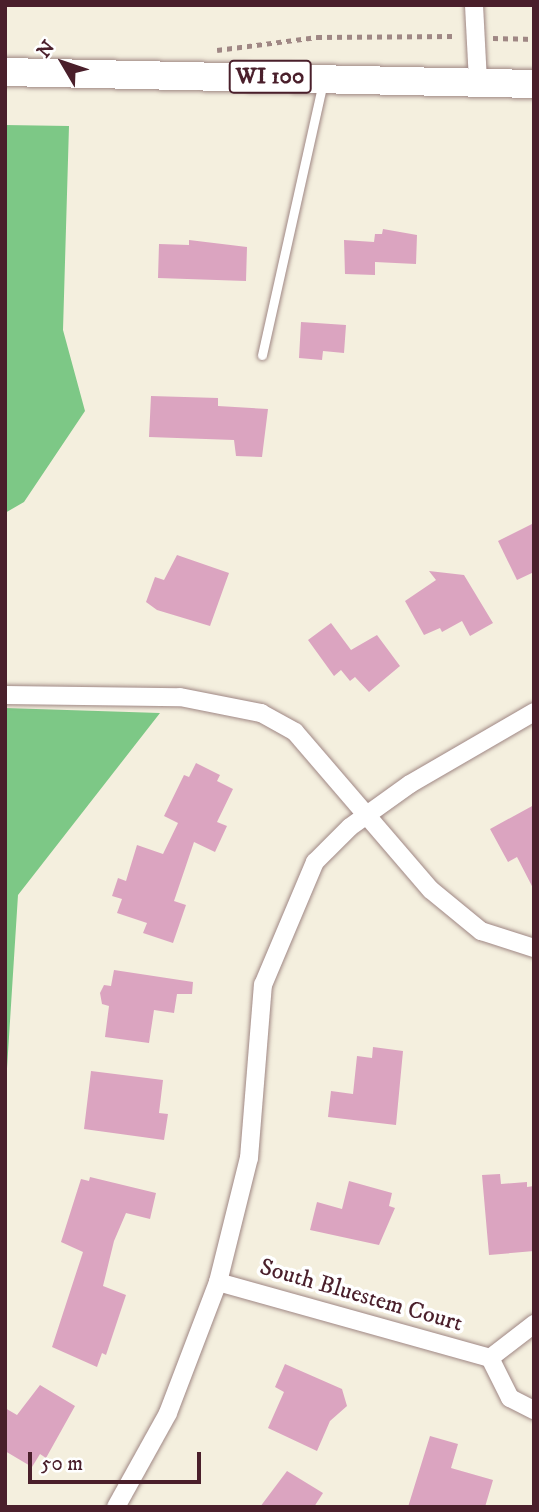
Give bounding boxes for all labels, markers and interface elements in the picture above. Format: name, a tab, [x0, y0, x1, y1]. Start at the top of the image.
north arrow	[28, 28, 98, 98]
text: N	[32, 36, 60, 63]
road number: WI 100	[228, 58, 312, 96]
street label: South Bluestem Court	[256, 1253, 466, 1339]
scale bar	[32, 1438, 205, 1482]
text: 50 m	[41, 1451, 83, 1477]

